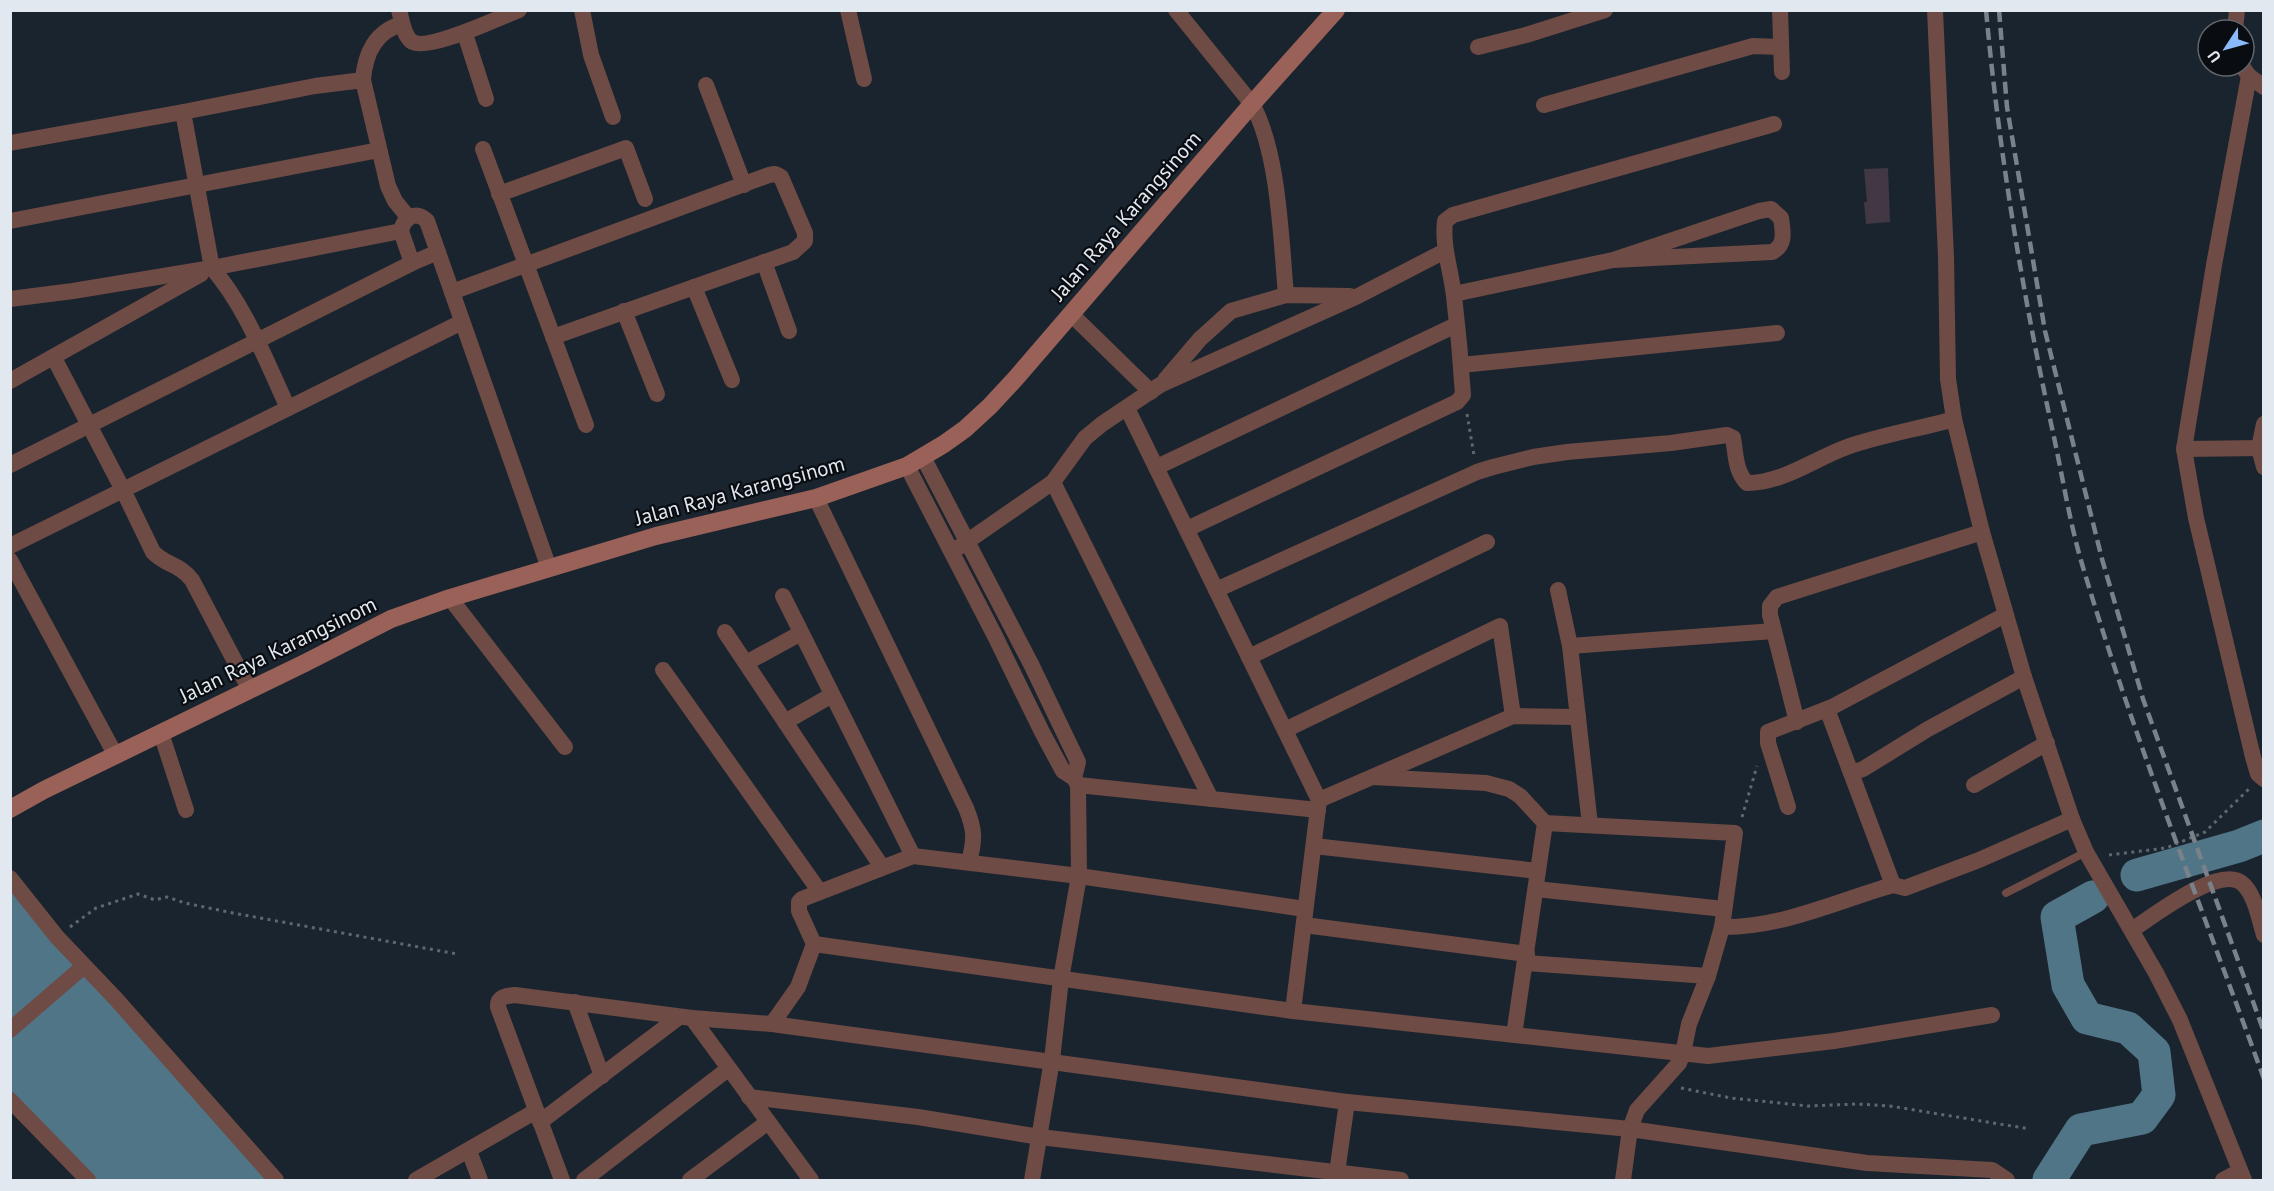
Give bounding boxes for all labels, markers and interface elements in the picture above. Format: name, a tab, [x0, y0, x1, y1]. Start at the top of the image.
north arrow	[2196, 18, 2256, 78]
text: U	[2203, 47, 2225, 67]
street label: Jalan Raya Karangsinom	[1044, 125, 1207, 307]
street label: Jalan Raya Karangsinom	[631, 450, 848, 532]
street label: Jalan Raya Karangsinom	[174, 590, 381, 709]

